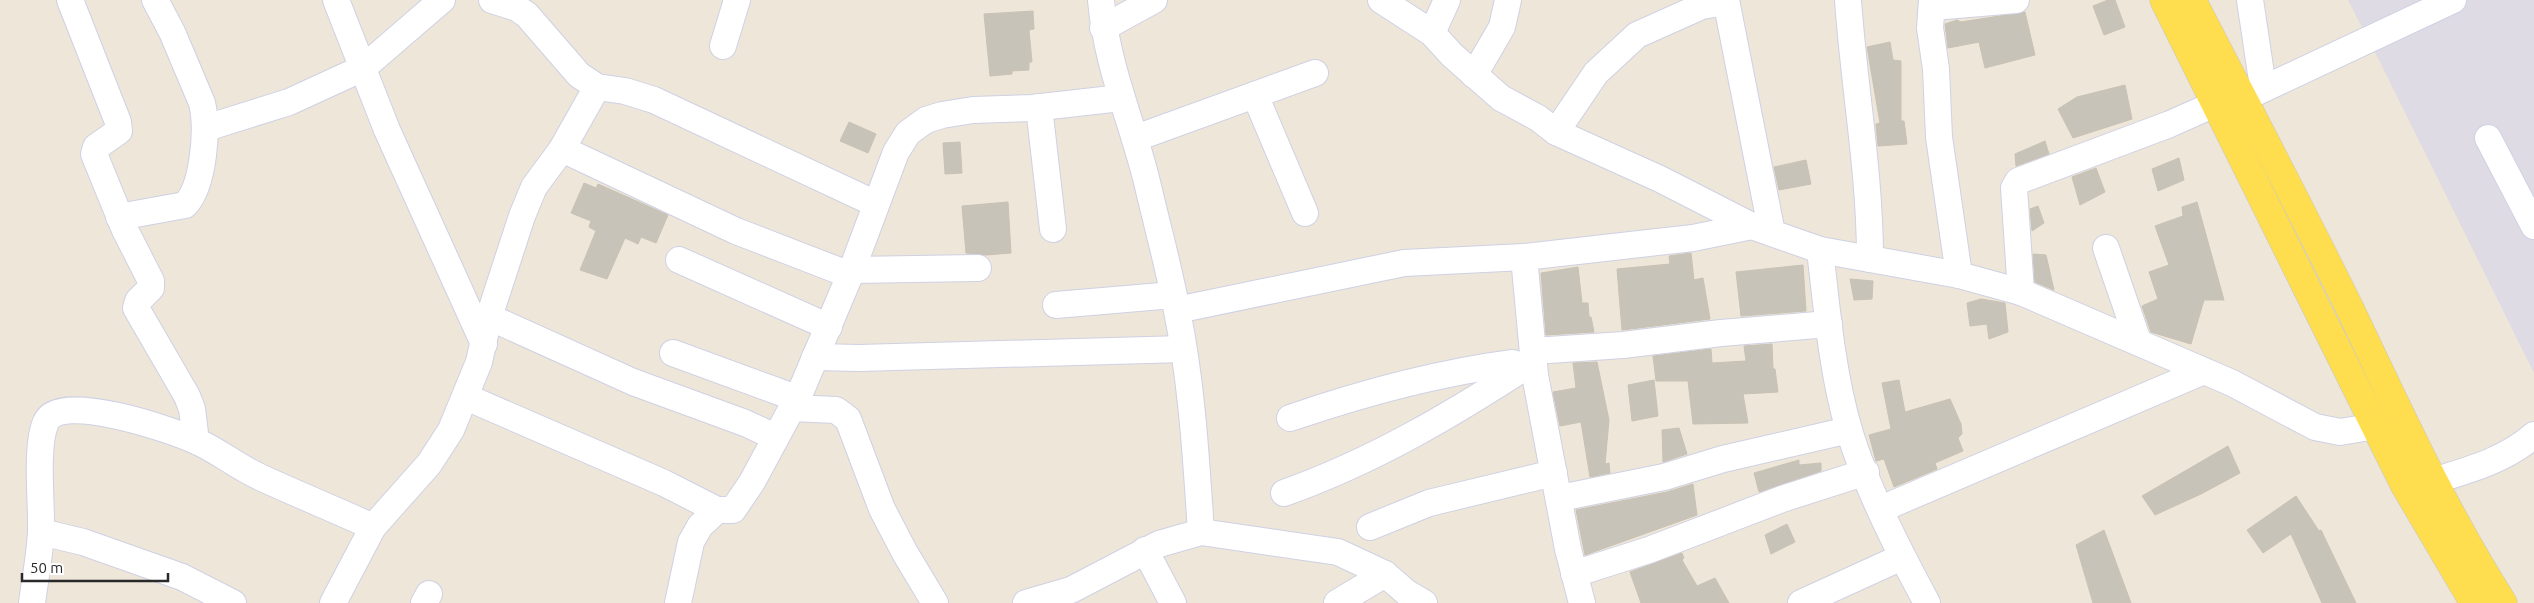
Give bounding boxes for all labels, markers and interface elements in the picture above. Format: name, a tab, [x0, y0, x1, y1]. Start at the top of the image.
scale bar	[22, 550, 169, 582]
text: 50 m	[30, 559, 63, 576]

